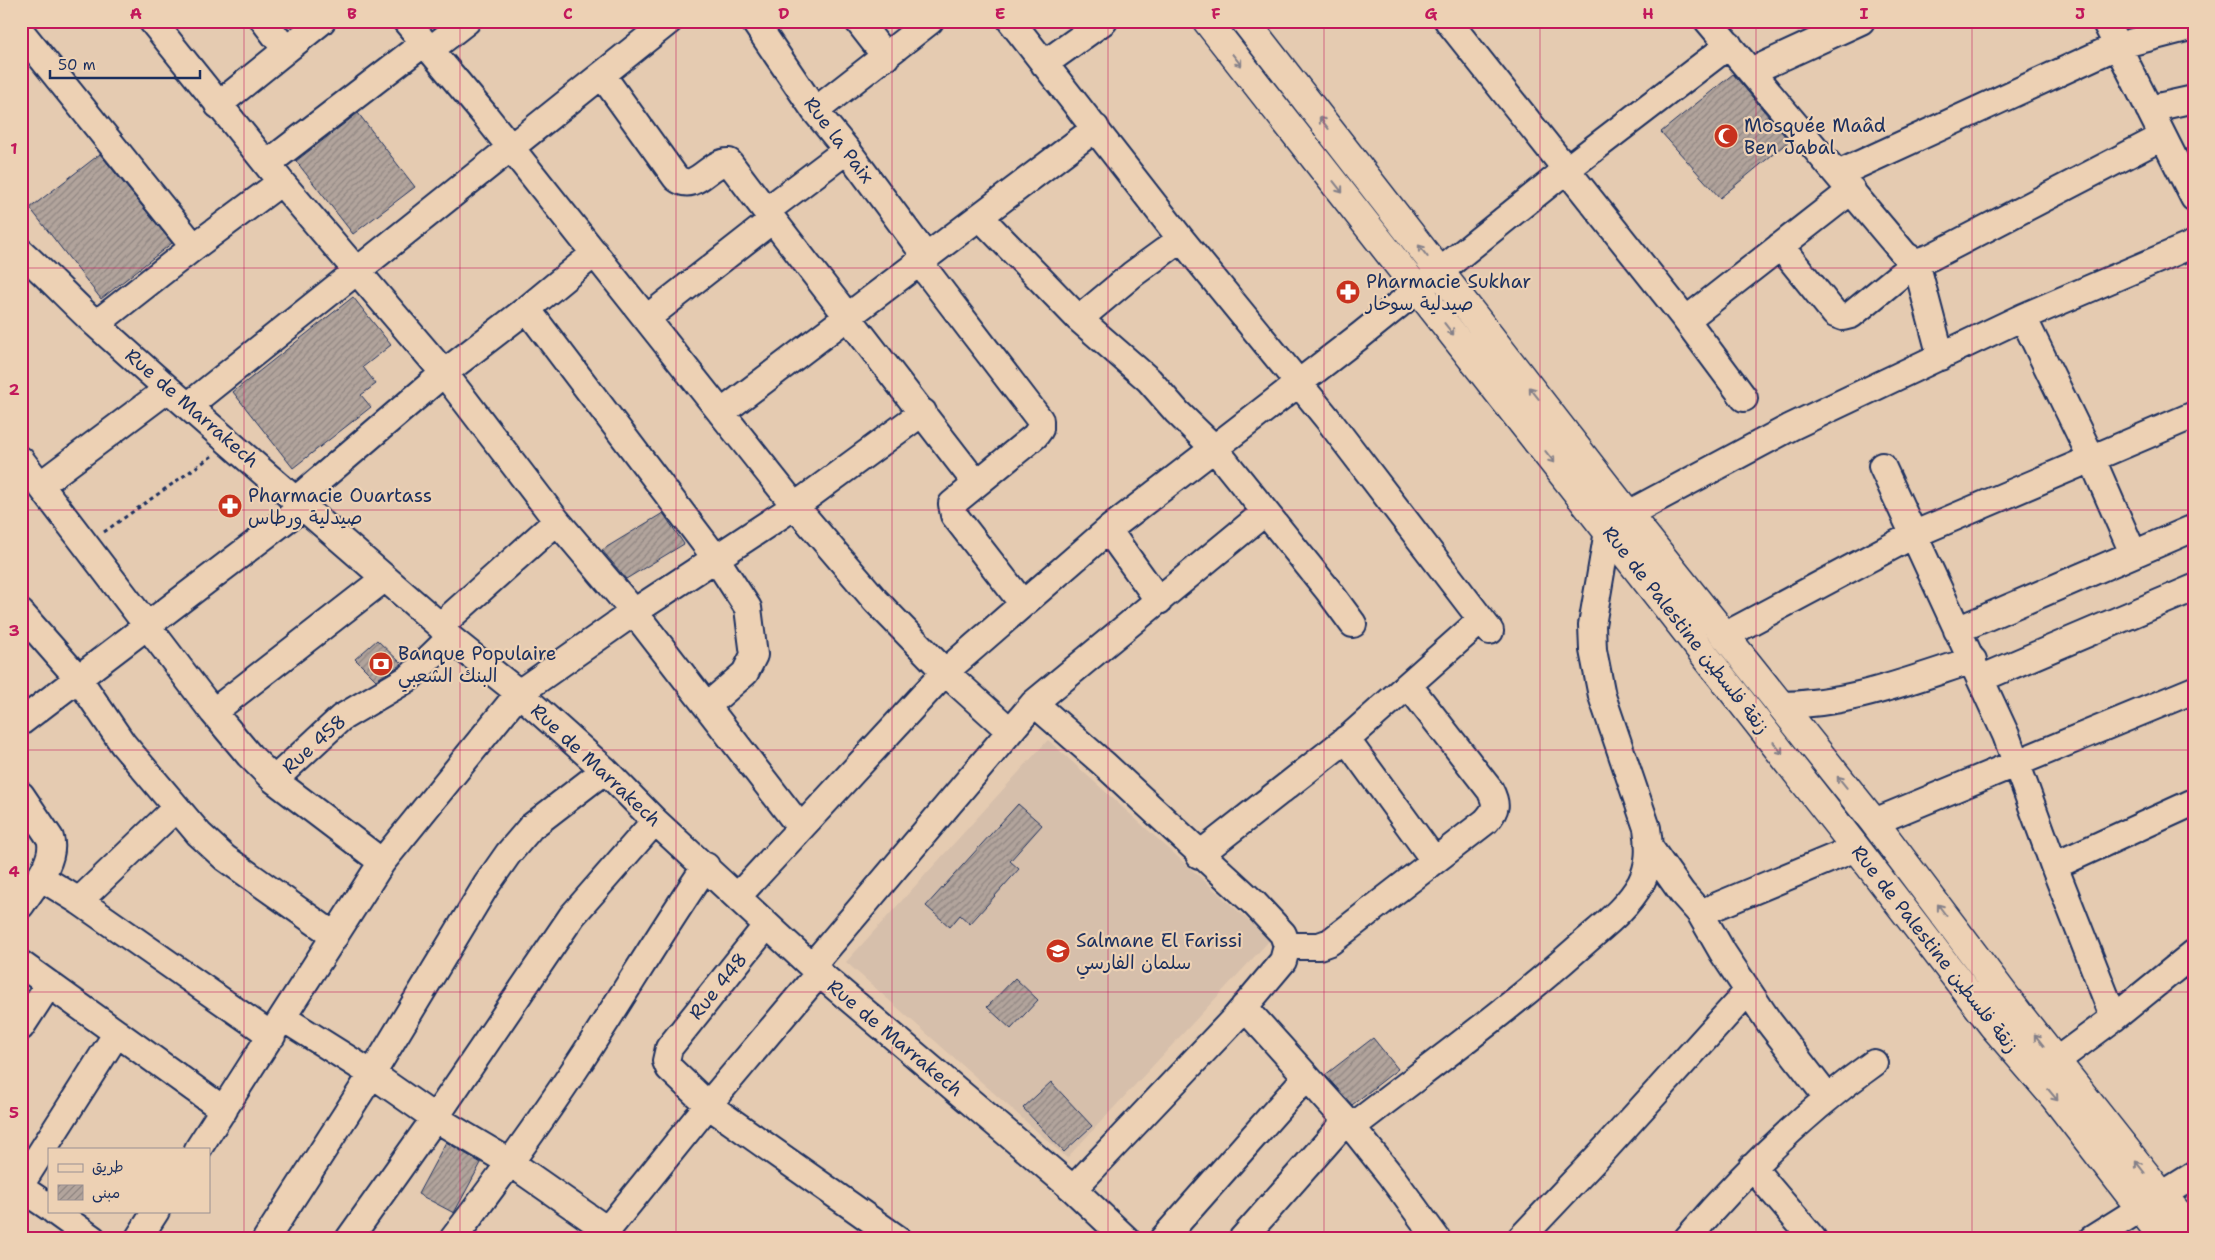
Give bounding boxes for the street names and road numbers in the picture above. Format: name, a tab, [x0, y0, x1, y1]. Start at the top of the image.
street label: Rue la Paix	[798, 92, 880, 188]
street label: Rue de Marrakech	[120, 343, 264, 473]
street label: Rue de Palestine زنقة فلسطين	[1597, 521, 1775, 739]
street label: Rue de Marrakech	[525, 698, 667, 832]
street label: Rue 458	[277, 709, 351, 779]
street label: Rue de Palestine زنقة فلسطين	[1846, 840, 2024, 1058]
street label: Rue 448	[683, 947, 753, 1025]
street label: Rue de Marrakech	[822, 974, 968, 1102]

